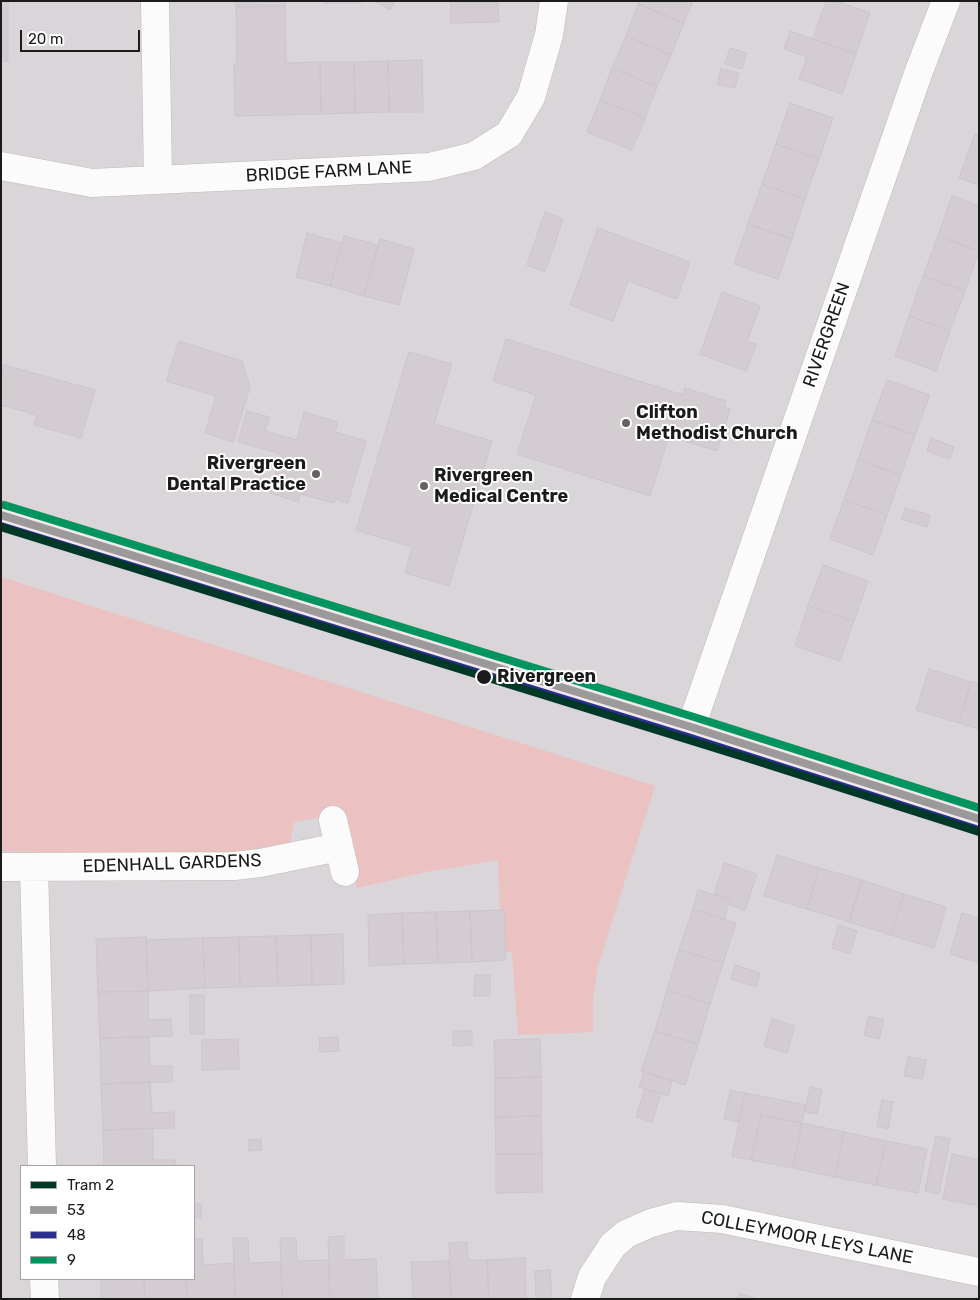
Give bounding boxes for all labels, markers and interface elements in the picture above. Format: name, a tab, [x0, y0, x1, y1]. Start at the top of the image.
scale bar	[22, 20, 142, 52]
text: 20 m	[28, 30, 63, 48]
street label: BRIDGE FARM LANE	[245, 157, 413, 187]
street label: RIVERGREEN	[799, 280, 855, 390]
place label: Clifton Methodist Church	[636, 402, 798, 444]
marker: Clifton Methodist Church	[620, 417, 632, 429]
place label: Rivergreen Dental Practice	[167, 453, 306, 496]
place label: Rivergreen Medical Centre	[434, 465, 568, 508]
marker: Rivergreen Dental Practice	[310, 468, 322, 480]
marker: Rivergreen Medical Centre	[418, 480, 430, 492]
place label: Rivergreen	[497, 666, 596, 688]
marker: Rivergreen	[475, 668, 493, 686]
street label: EDENHALL GARDENS	[82, 850, 262, 878]
legend	[20, 1165, 195, 1280]
text: Tram 2	[67, 1176, 114, 1194]
text: 53	[67, 1201, 85, 1219]
street label: COLLEYMOOR LEYS LANE	[699, 1207, 915, 1269]
text: 48	[67, 1226, 86, 1244]
text: 9	[67, 1251, 76, 1269]

